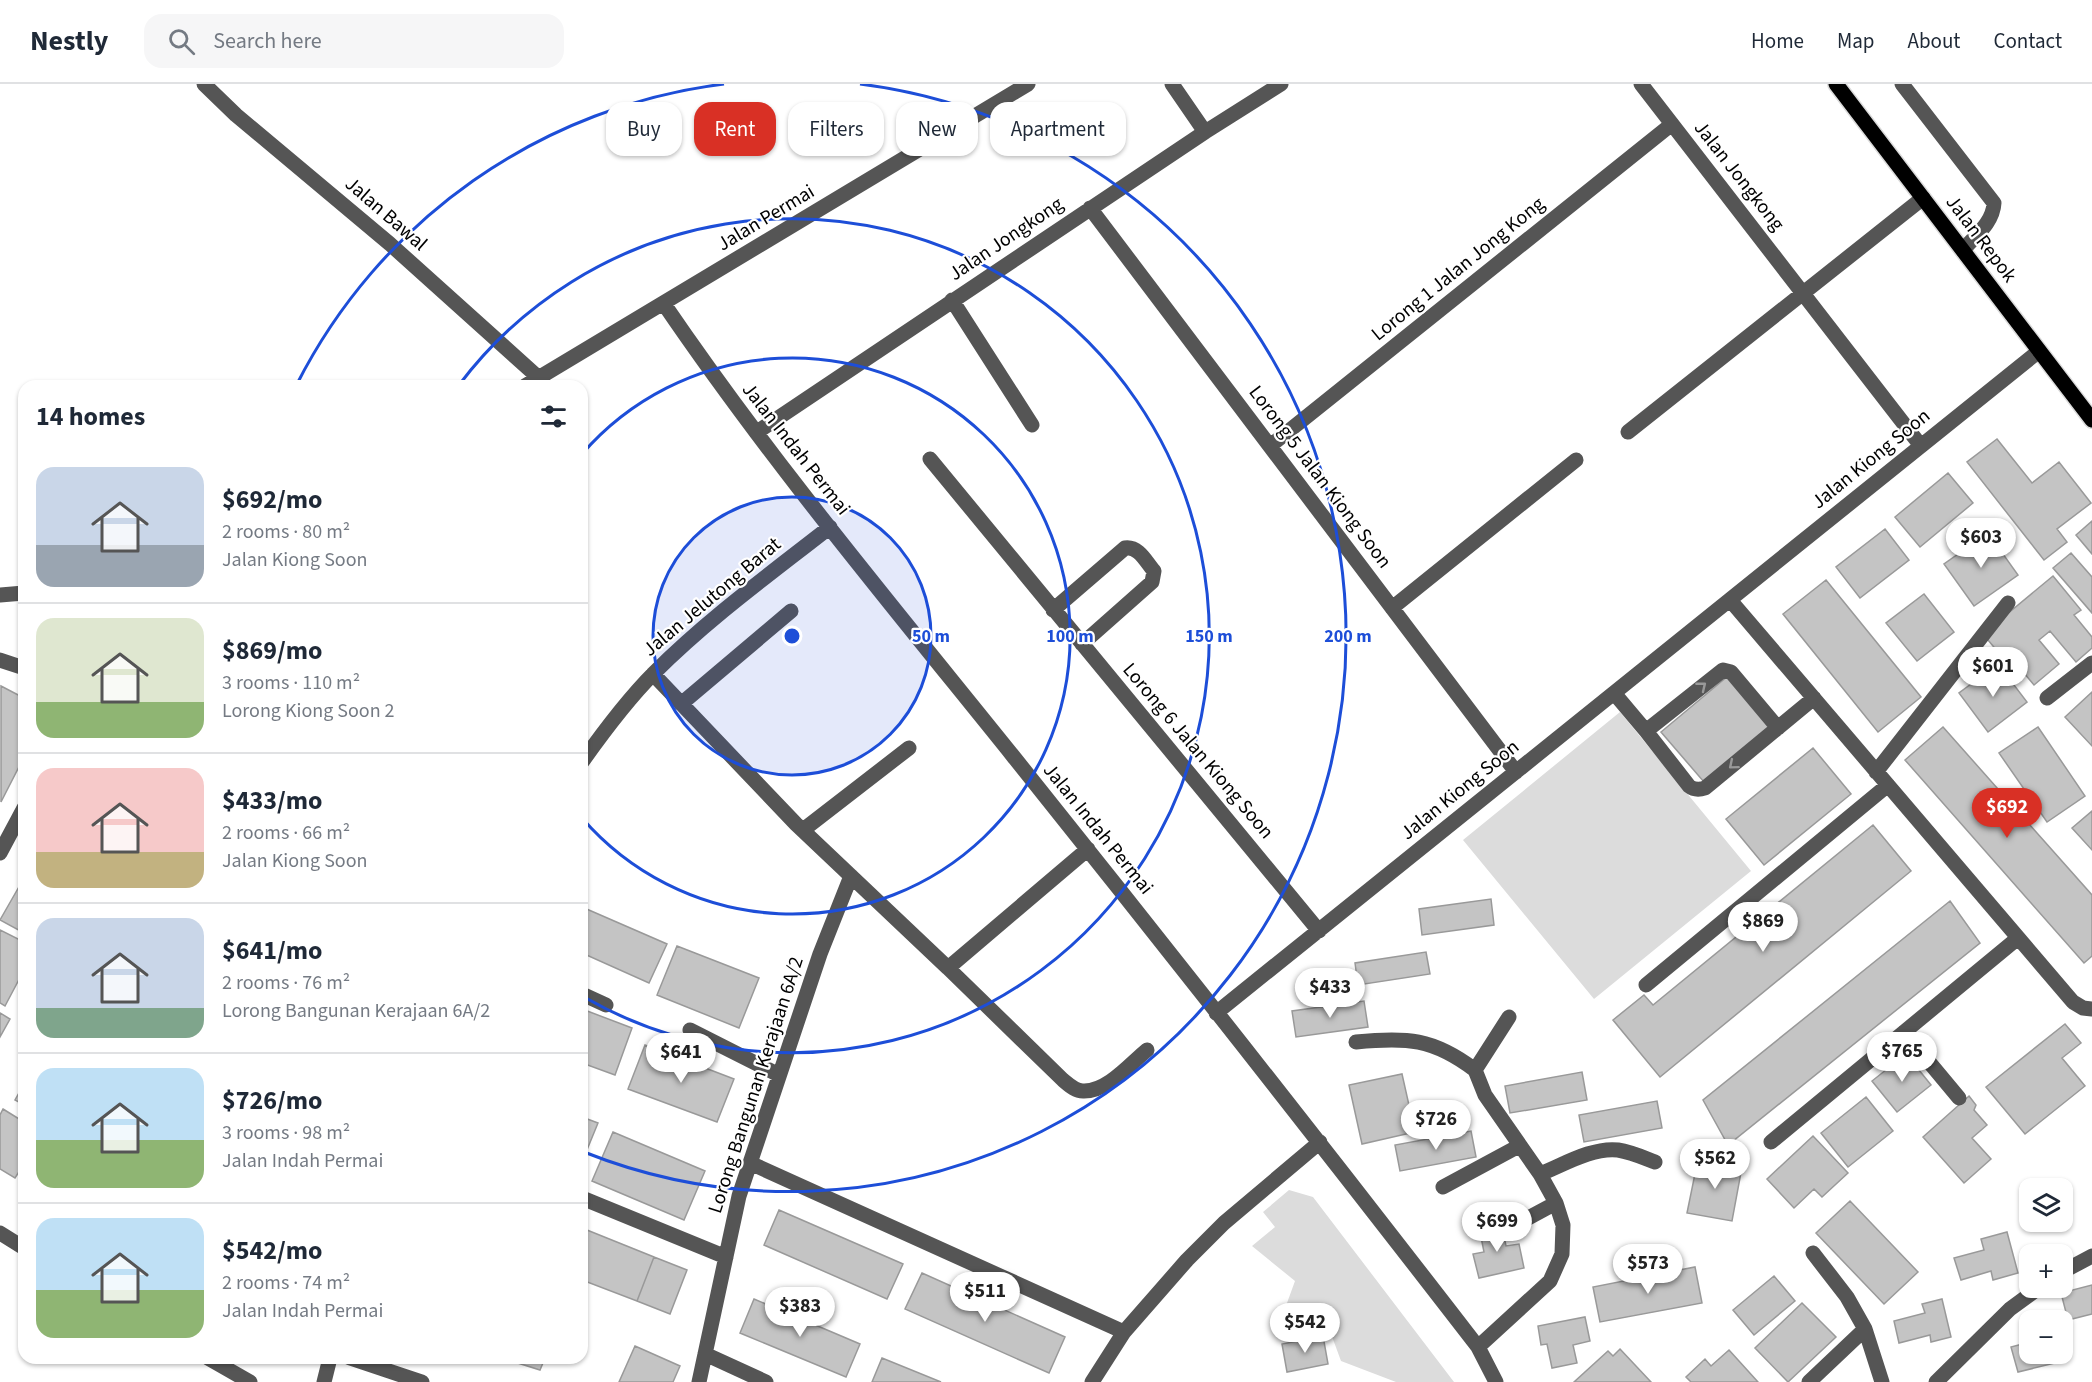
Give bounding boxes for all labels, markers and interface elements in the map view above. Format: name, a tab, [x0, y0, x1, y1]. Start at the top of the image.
search box	[144, 14, 564, 68]
text: Nestly	[30, 21, 108, 61]
icon: search	[165, 25, 198, 58]
text: Search here	[213, 25, 322, 57]
text: Home	[1751, 26, 1804, 56]
text: Map	[1837, 26, 1875, 56]
text: About	[1908, 26, 1960, 56]
text: Contact	[1993, 26, 2062, 56]
chip: Buy	[606, 102, 682, 156]
chip: Rent	[694, 102, 776, 156]
chip: Filters	[788, 102, 884, 156]
chip: New	[896, 102, 978, 156]
chip: Apartment	[990, 102, 1126, 156]
street label: Jalan Jongkong	[1687, 115, 1791, 237]
street label: Jalan Bawal	[339, 170, 433, 258]
street label: Jalan Permai	[712, 178, 820, 258]
street label: Jalan Jongkong	[943, 190, 1069, 288]
street label: Lorong 1 Jalan Jong Kong	[1365, 190, 1551, 348]
street label: Jalan Repok	[1939, 190, 2023, 289]
street label: Jalan Indah Permai	[735, 377, 857, 521]
street label: Lorong 5 Jalan Kiong Soon	[1242, 380, 1398, 574]
text: 14 homes	[36, 398, 145, 435]
icon: filters	[537, 400, 570, 433]
street label: Jalan Kiong Soon	[1806, 402, 1936, 516]
text: $692/mo	[222, 481, 322, 518]
icon: home	[84, 491, 156, 563]
text: 2 rooms · 80 m²	[222, 518, 350, 546]
pin: $603	[1945, 518, 2017, 569]
text: $603	[1960, 523, 2002, 551]
street label: Jalan Jelutong Barat	[637, 531, 787, 663]
text: Jalan Kiong Soon	[222, 546, 367, 574]
text: 50 m	[912, 624, 950, 649]
text: 100 m	[1046, 624, 1094, 649]
text: 150 m	[1185, 624, 1233, 649]
text: 200 m	[1324, 624, 1372, 649]
centre of rings	[782, 626, 802, 646]
text: $869/mo	[222, 632, 322, 669]
icon: home	[84, 642, 156, 714]
pin: $601	[1957, 647, 2029, 698]
text: $601	[1972, 652, 2014, 680]
street label: Lorong 6 Jalan Kiong Soon	[1116, 657, 1280, 845]
text: 3 rooms · 110 m²	[222, 669, 360, 697]
one-way arrow	[1695, 682, 1706, 693]
text: Lorong Kiong Soon 2	[222, 697, 395, 725]
street label: Jalan Kiong Soon	[1395, 733, 1525, 847]
street label: Jalan Indah Permai	[1036, 758, 1160, 900]
one-way arrow	[1729, 758, 1740, 769]
text: $433/mo	[222, 782, 322, 819]
pin: $692	[1971, 788, 2043, 839]
icon: home	[84, 792, 156, 864]
text: $692	[1986, 793, 2028, 821]
text: 2 rooms · 66 m²	[222, 819, 350, 847]
text: Jalan Kiong Soon	[222, 847, 367, 875]
pin: $869	[1727, 902, 1799, 953]
text: $869	[1742, 907, 1784, 935]
text: $641/mo	[222, 932, 322, 969]
icon: home	[84, 942, 156, 1014]
street label: Lorong Bangunan Kerajaan 6A/2	[701, 953, 811, 1217]
pin: $433	[1294, 968, 1366, 1019]
text: 2 rooms · 76 m²	[222, 969, 350, 997]
text: $433	[1309, 973, 1351, 1001]
text: Lorong Bangunan Kerajaan 6A/2	[222, 997, 490, 1025]
pin: $765	[1866, 1032, 1938, 1083]
pin: $641	[645, 1033, 717, 1084]
text: $765	[1881, 1037, 1923, 1065]
text: $641	[660, 1038, 702, 1066]
text: $726/mo	[222, 1082, 322, 1119]
icon: home	[84, 1092, 156, 1164]
pin: $726	[1400, 1100, 1472, 1151]
text: $726	[1415, 1105, 1457, 1133]
text: 3 rooms · 98 m²	[222, 1119, 350, 1147]
pin: $562	[1679, 1139, 1751, 1190]
text: $562	[1694, 1144, 1736, 1172]
text: Jalan Indah Permai	[222, 1147, 383, 1175]
map controls	[2019, 1178, 2073, 1364]
button: layers	[2019, 1178, 2073, 1232]
pin: $699	[1461, 1202, 1533, 1253]
text: $699	[1476, 1207, 1518, 1235]
text: $542/mo	[222, 1232, 322, 1269]
icon: home	[84, 1242, 156, 1314]
pin: $573	[1612, 1244, 1684, 1295]
button: +	[2019, 1244, 2073, 1298]
text: $573	[1627, 1249, 1669, 1277]
text: 2 rooms · 74 m²	[222, 1269, 350, 1297]
pin: $511	[949, 1272, 1021, 1323]
text: $511	[964, 1277, 1006, 1305]
pin: $383	[764, 1287, 836, 1338]
text: $383	[779, 1292, 821, 1320]
text: Jalan Indah Permai	[222, 1297, 383, 1325]
pin: $542	[1269, 1303, 1341, 1354]
text: $542	[1284, 1308, 1326, 1336]
button: −	[2019, 1310, 2073, 1364]

